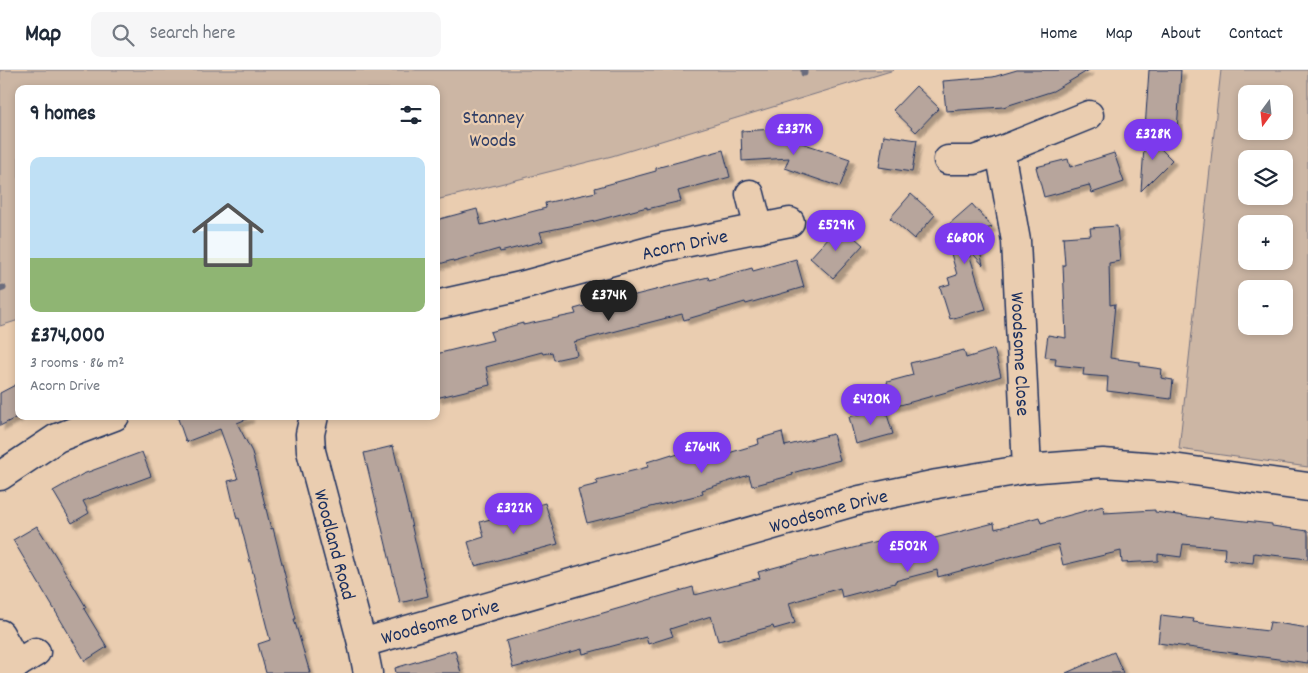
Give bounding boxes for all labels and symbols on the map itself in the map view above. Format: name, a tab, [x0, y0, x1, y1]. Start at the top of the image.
north arrow	[1238, 85, 1292, 140]
park label: Stanney Woods	[463, 105, 524, 156]
pin: £337K	[759, 114, 829, 156]
pin: £328K	[1118, 118, 1188, 161]
pin: £529K	[801, 210, 871, 252]
pin: £680K	[930, 222, 1000, 265]
street label: Acorn Drive	[639, 224, 731, 270]
pin: £374K	[574, 280, 644, 322]
street label: Woodsome Close	[1001, 292, 1035, 417]
pin: £420K	[836, 384, 906, 426]
pin: £764K	[667, 432, 737, 474]
street label: Woodsome Drive	[767, 484, 891, 542]
street label: Woodland Road	[305, 487, 361, 604]
pin: £322K	[479, 492, 549, 535]
pin: £502K	[873, 530, 943, 573]
street label: Woodsome Drive	[378, 593, 503, 654]

